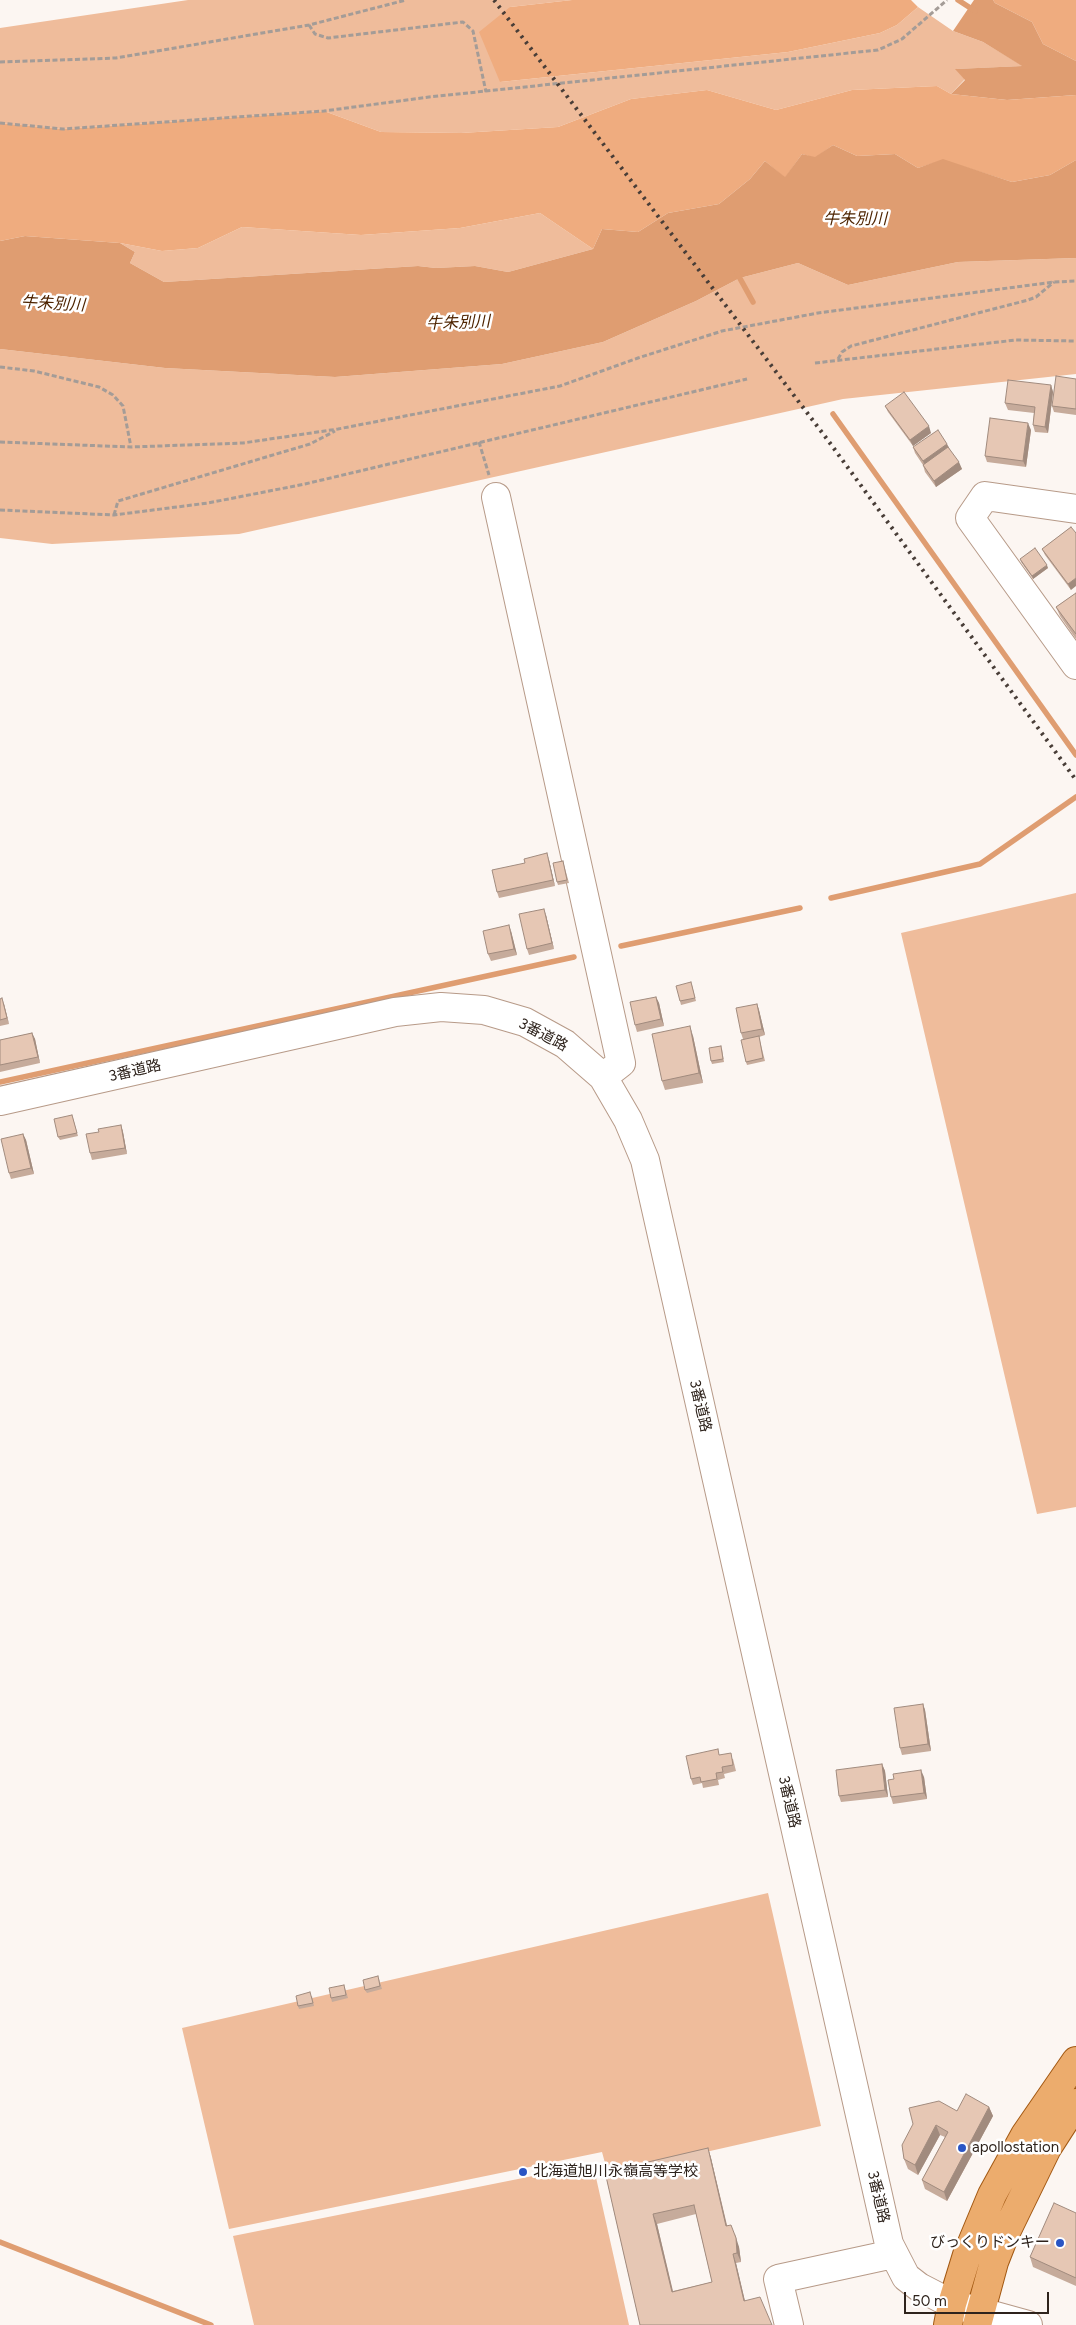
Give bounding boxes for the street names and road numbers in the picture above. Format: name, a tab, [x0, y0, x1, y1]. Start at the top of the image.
street label: 3番道路	[515, 1015, 571, 1055]
street label: 3番道路	[107, 1056, 163, 1086]
street label: 3番道路	[685, 1378, 715, 1434]
street label: 3番道路	[774, 1774, 804, 1830]
street label: 3番道路	[863, 2169, 893, 2225]

